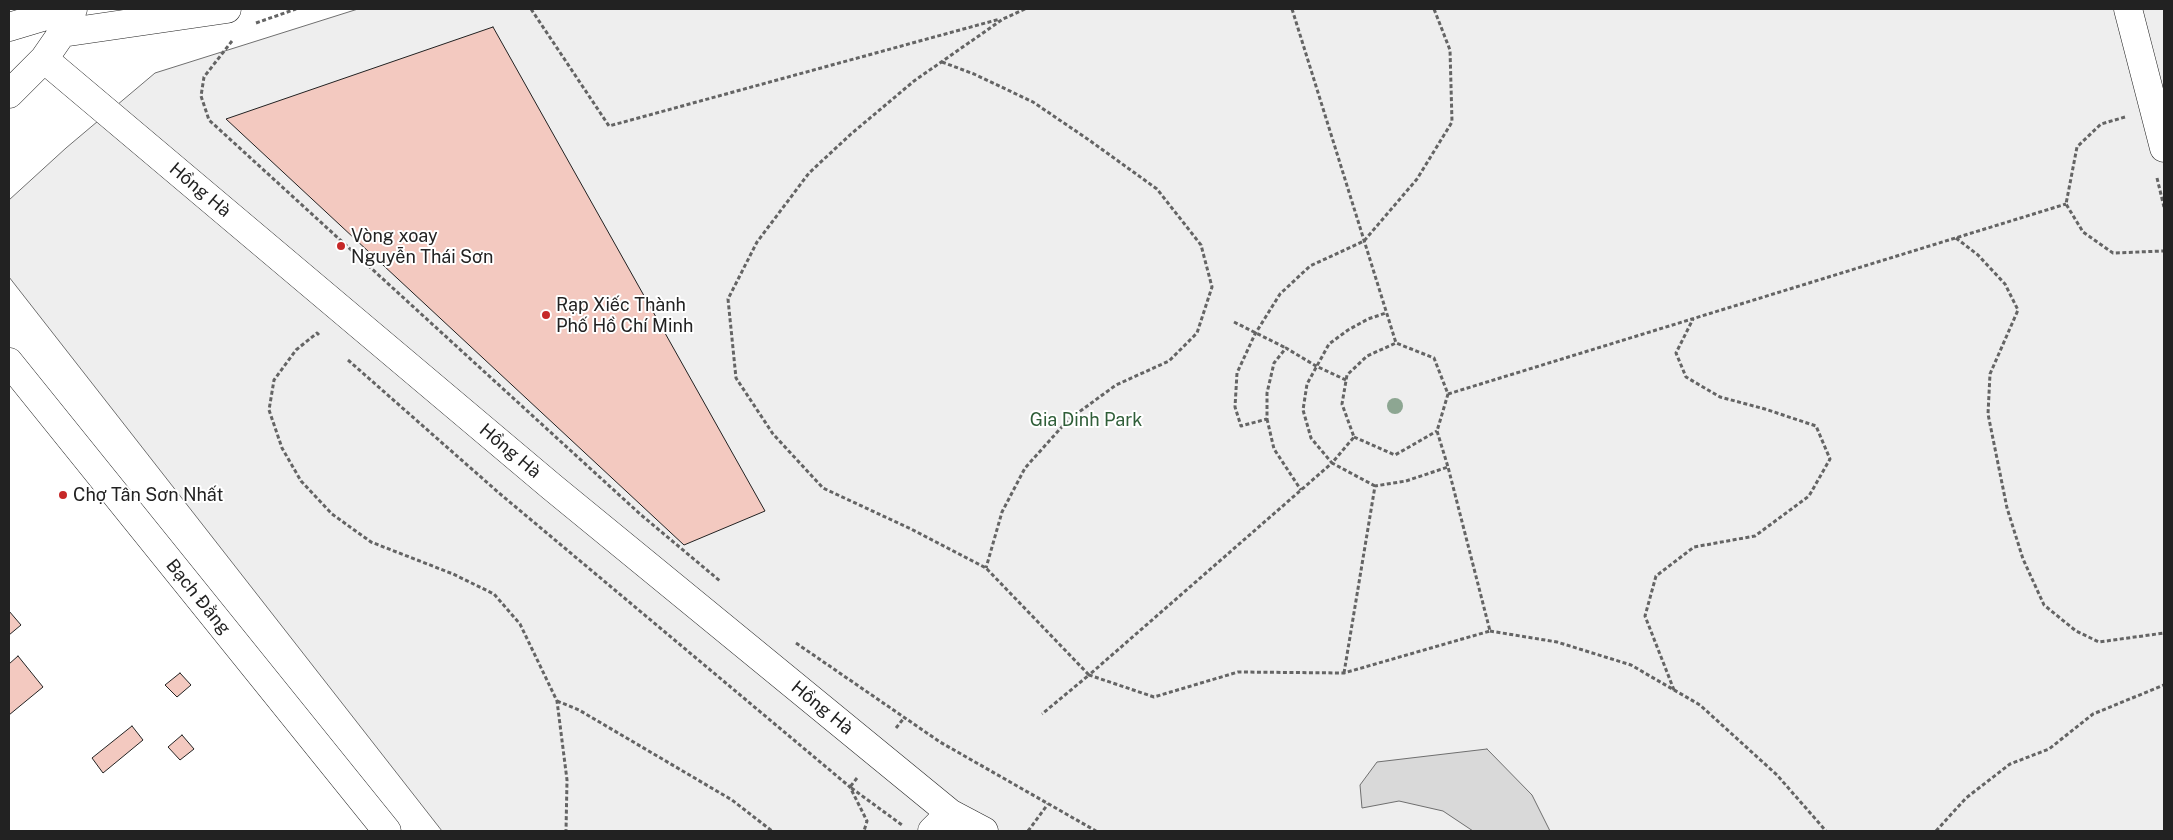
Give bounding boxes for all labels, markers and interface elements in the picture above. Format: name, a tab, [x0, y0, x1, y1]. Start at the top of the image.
street label: Hồng Hà	[165, 158, 235, 222]
place label: Vòng xoay Nguyễn Thái Sơn	[351, 225, 493, 268]
marker: Vòng xoay Nguyễn Thái Sơn	[335, 240, 347, 252]
place label: Rạp Xiếc Thành Phố Hồ Chí Minh	[556, 294, 693, 336]
marker: Rạp Xiếc Thành Phố Hồ Chí Minh	[540, 309, 552, 321]
park label: Gia Dinh Park	[1030, 409, 1142, 431]
street label: Hồng Hà	[475, 419, 545, 483]
place label: Chợ Tân Sơn Nhất	[73, 484, 223, 506]
marker: Chợ Tân Sơn Nhất	[57, 489, 69, 501]
street label: Bạch Đằng	[161, 555, 235, 639]
street label: Hồng Hà	[787, 676, 857, 740]

